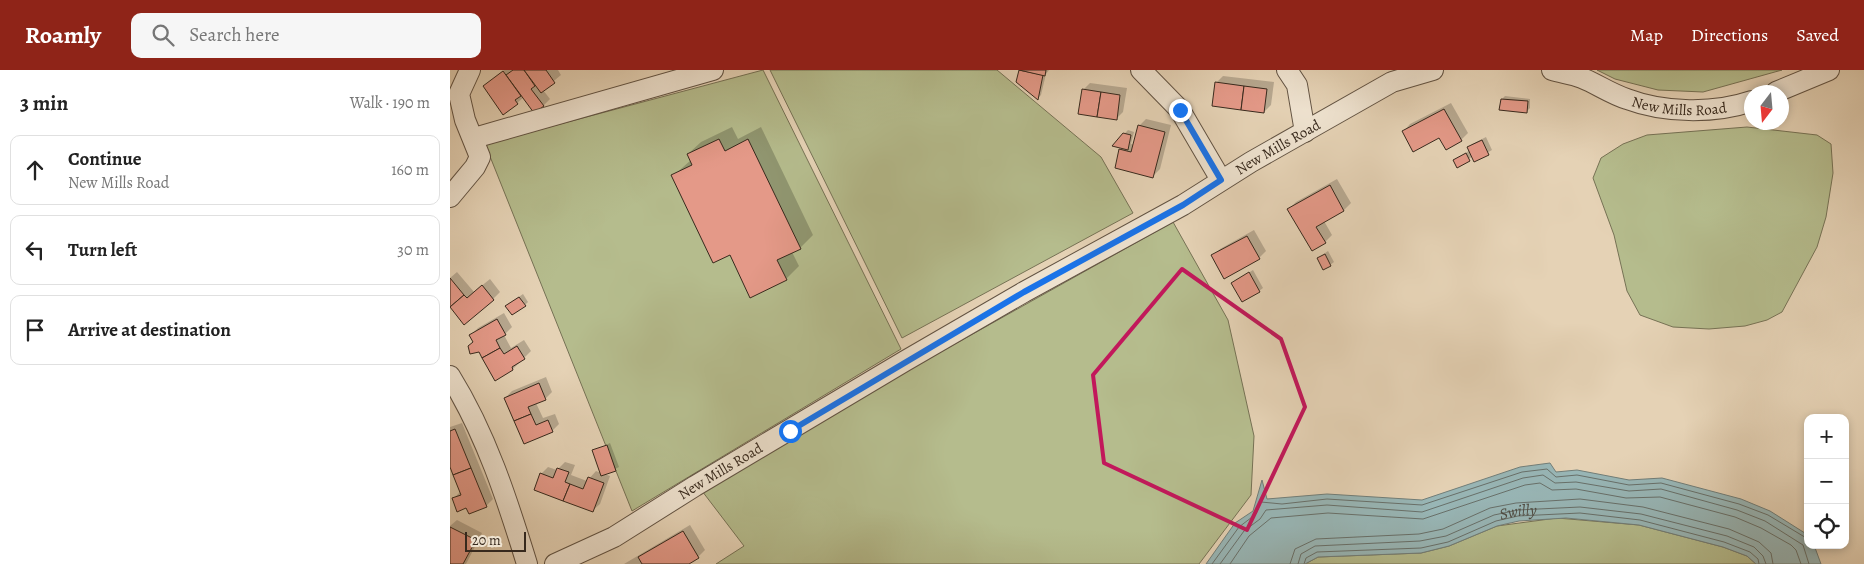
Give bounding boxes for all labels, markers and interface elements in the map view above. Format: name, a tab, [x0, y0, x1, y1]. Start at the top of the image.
search box	[131, 13, 481, 58]
text: Roamly	[25, 19, 101, 51]
icon: search	[149, 21, 177, 49]
text: Search here	[189, 22, 280, 48]
text: Map	[1630, 23, 1663, 47]
text: Directions	[1691, 23, 1768, 47]
text: Saved	[1796, 23, 1839, 47]
north arrow	[1744, 85, 1789, 130]
text: 3 min	[20, 89, 68, 117]
street label: New Mills Road	[1629, 91, 1729, 120]
text: Walk · 190 m	[350, 92, 430, 114]
route end	[1169, 99, 1192, 122]
street label: New Mills Road	[1231, 114, 1325, 179]
text: Continue	[68, 146, 142, 172]
icon: ahead	[21, 156, 49, 184]
text: 160 m	[391, 159, 429, 181]
text: New Mills Road	[68, 172, 169, 194]
icon: left	[21, 236, 49, 264]
text: Turn left	[68, 237, 137, 263]
text: 30 m	[397, 239, 429, 261]
icon: arrive	[21, 316, 49, 344]
text: Arrive at destination	[68, 317, 231, 343]
map controls	[1804, 414, 1849, 549]
button: +	[1804, 414, 1849, 459]
route start	[779, 420, 802, 443]
street label: New Mills Road	[674, 438, 767, 504]
button: −	[1804, 459, 1849, 504]
water label: Swilly	[1498, 499, 1537, 526]
button: locate	[1804, 504, 1849, 549]
scale bar	[465, 529, 526, 552]
text: 20 m	[472, 531, 501, 550]

